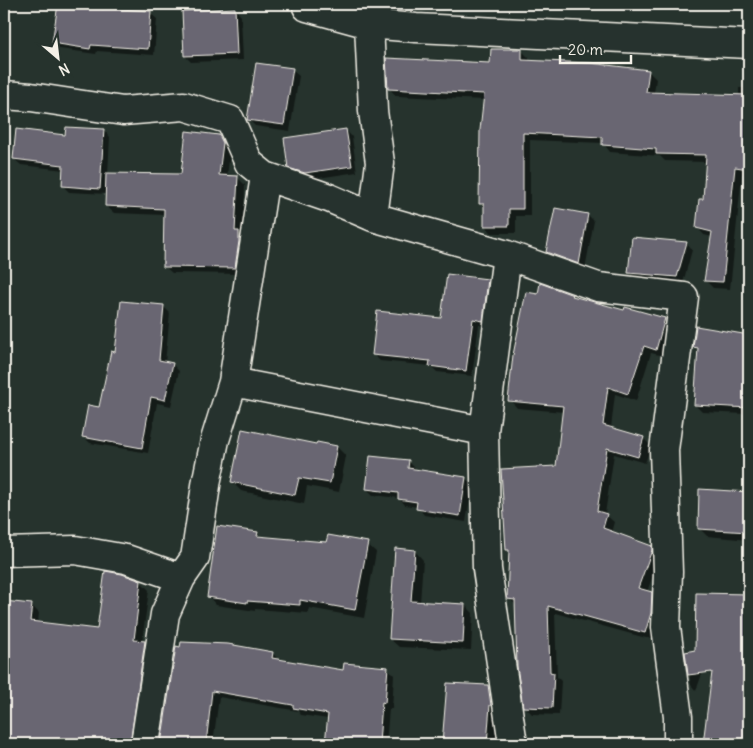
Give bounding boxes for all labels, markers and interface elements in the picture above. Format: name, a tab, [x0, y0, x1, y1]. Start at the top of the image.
north arrow	[32, 32, 82, 82]
scale bar	[560, 32, 632, 64]
text: 20 m	[568, 40, 603, 59]
text: N	[56, 59, 73, 80]

